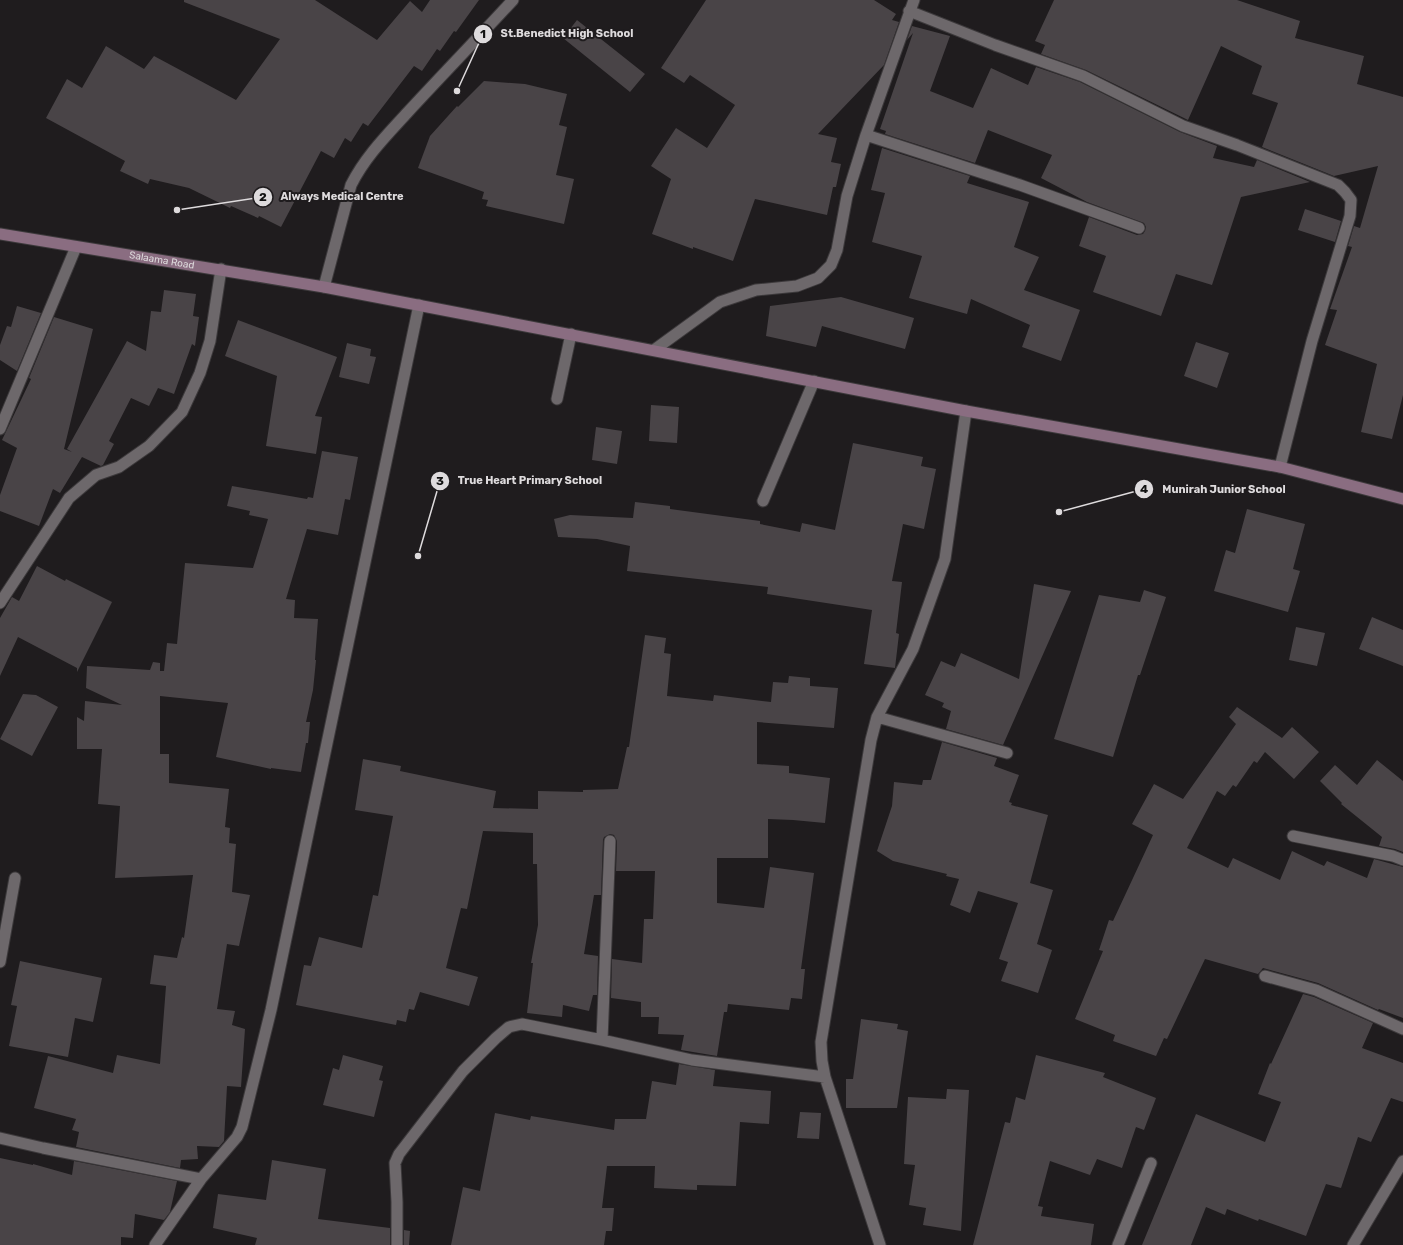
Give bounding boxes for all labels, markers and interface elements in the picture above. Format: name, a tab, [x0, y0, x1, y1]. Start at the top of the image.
callout: St.Benedict High School	[473, 22, 642, 45]
text: 1	[480, 27, 486, 41]
text: St.Benedict High School	[501, 27, 633, 40]
callout: Always Medical Centre	[253, 185, 412, 208]
text: 2	[259, 190, 267, 204]
text: Always Medical Centre	[280, 190, 404, 203]
street label: Salaama Road	[128, 249, 195, 272]
callout: True Heart Primary School	[430, 469, 611, 492]
text: 3	[436, 474, 444, 488]
text: True Heart Primary School	[458, 474, 602, 487]
callout: Munirah Junior School	[1134, 477, 1294, 500]
text: 4	[1140, 482, 1148, 496]
text: Munirah Junior School	[1162, 483, 1286, 496]

